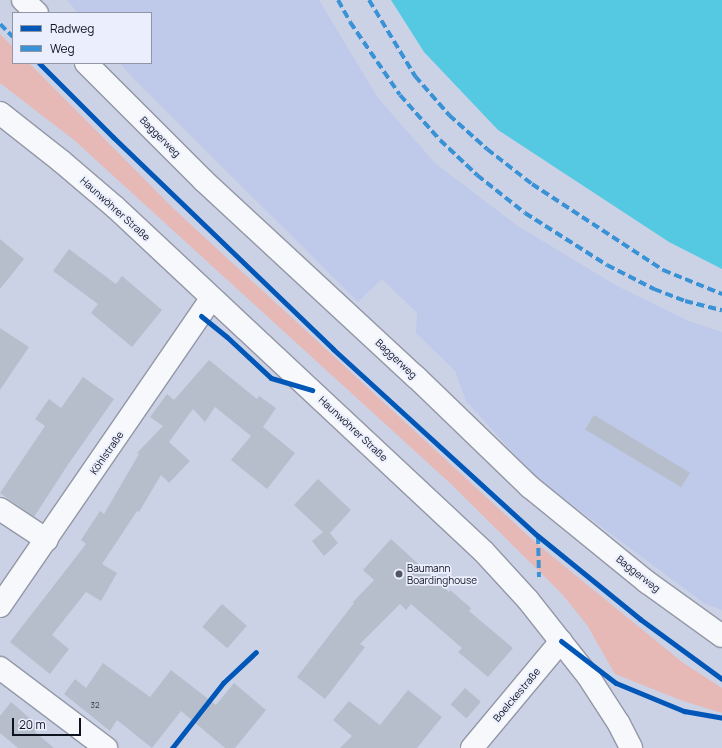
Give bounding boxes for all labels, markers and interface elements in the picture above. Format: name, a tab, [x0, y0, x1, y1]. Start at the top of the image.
legend	[12, 12, 152, 64]
text: Radweg	[50, 20, 94, 37]
text: Weg	[50, 40, 75, 57]
street label: Baggerweg	[137, 114, 183, 160]
street label: Haunwöhrer Straße	[78, 175, 152, 243]
street label: Baggerweg	[373, 337, 419, 381]
street label: Haunwöhrer Straße	[316, 394, 390, 464]
street label: Köhlstraße	[88, 429, 126, 477]
street label: Baggerweg	[614, 553, 662, 595]
place label: Baumann Boardinghouse	[407, 562, 477, 586]
marker: Baumann Boardinghouse	[394, 569, 404, 579]
street label: Boelckestraße	[491, 666, 543, 724]
house number: 32	[91, 700, 99, 710]
scale bar	[14, 710, 83, 736]
text: 20 m	[19, 716, 46, 733]

